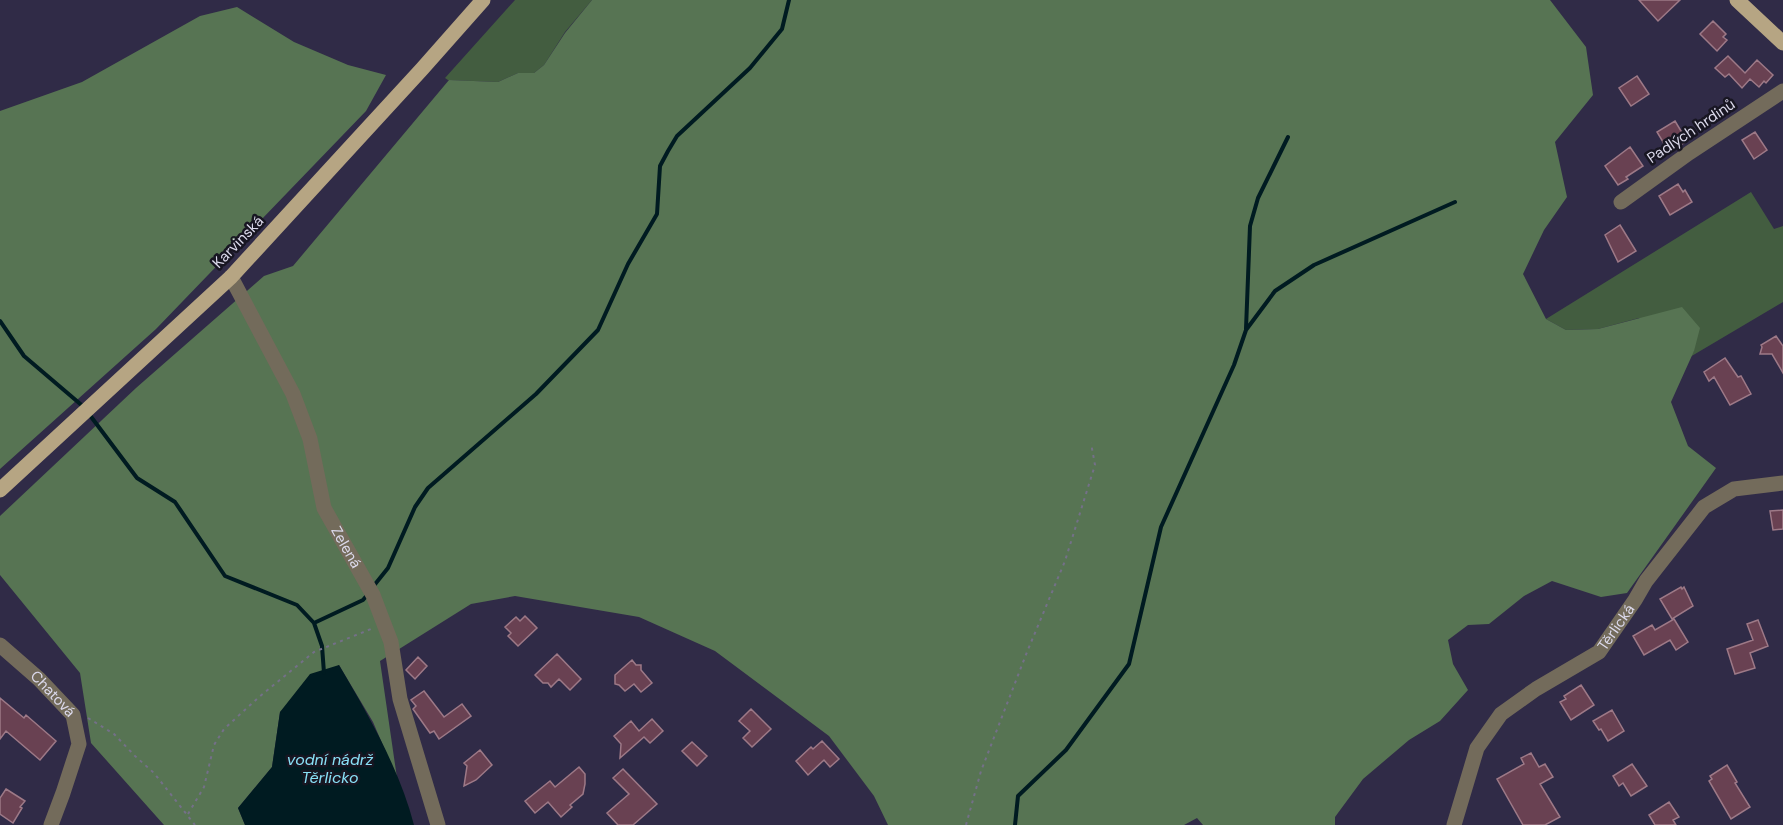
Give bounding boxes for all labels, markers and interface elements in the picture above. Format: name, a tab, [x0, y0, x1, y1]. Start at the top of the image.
street label: Padlých hrdinů	[1643, 94, 1739, 168]
street label: Karvinská	[208, 212, 268, 272]
street label: Zelená	[326, 523, 366, 572]
street label: Těrlická	[1593, 600, 1639, 655]
street label: Chatová	[26, 666, 80, 721]
water label: vodní nádrž Těrlicko	[287, 749, 374, 788]

